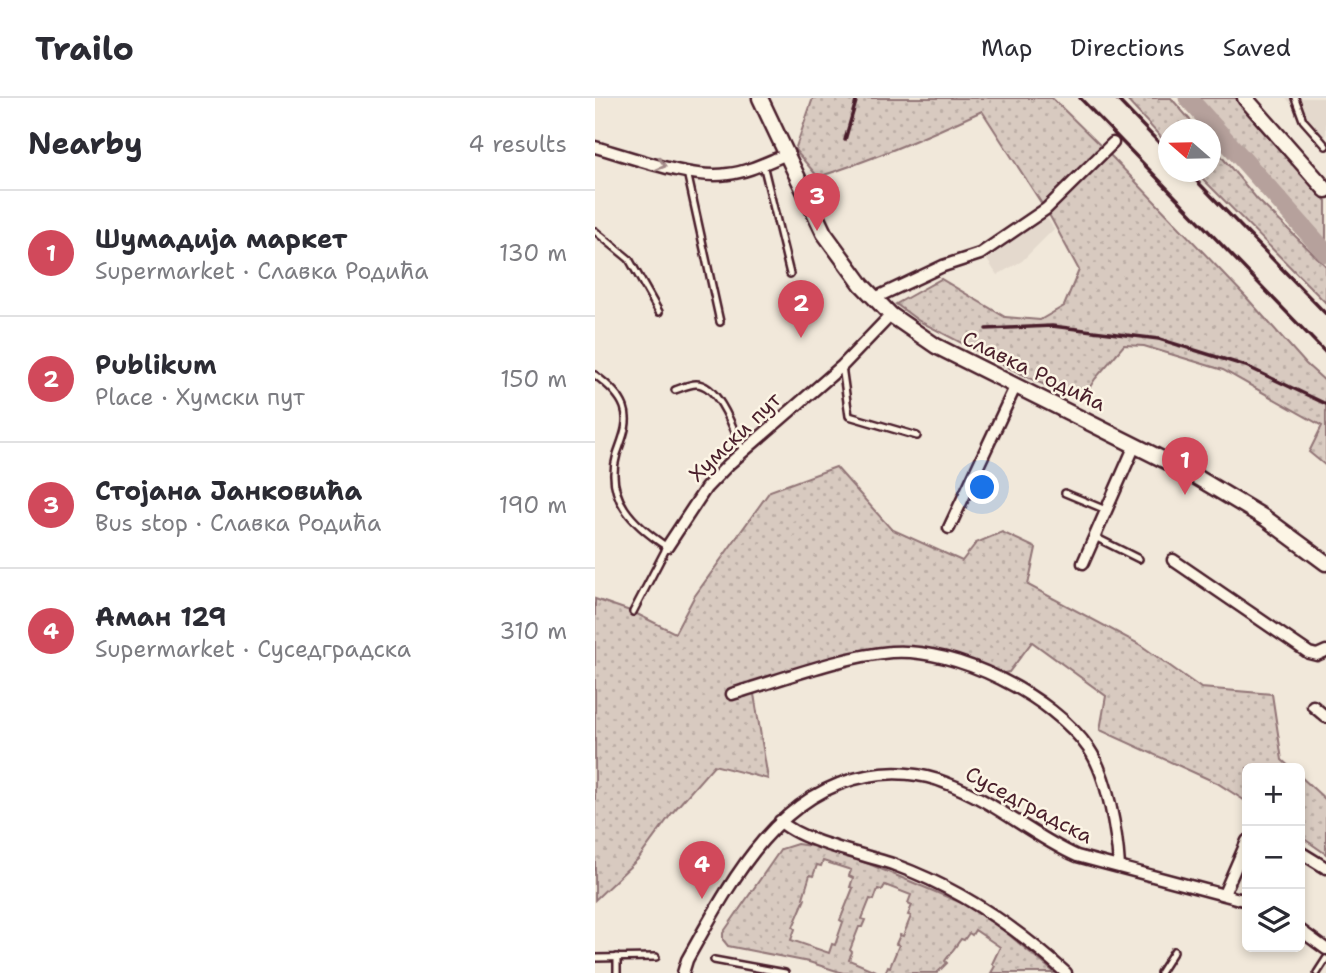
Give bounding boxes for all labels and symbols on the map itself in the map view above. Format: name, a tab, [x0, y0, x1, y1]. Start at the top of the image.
north arrow	[1158, 119, 1221, 182]
one-way arrow	[655, 157, 667, 171]
pin: 3	[794, 173, 840, 231]
pin: 2	[778, 280, 824, 338]
street label: Славка Родића	[958, 324, 1110, 418]
street label: Хумски пут	[683, 386, 787, 488]
pin: 1	[1162, 437, 1208, 495]
your location	[965, 470, 999, 504]
street label: Суседградска	[960, 760, 1098, 850]
pin: 4	[679, 841, 725, 899]

